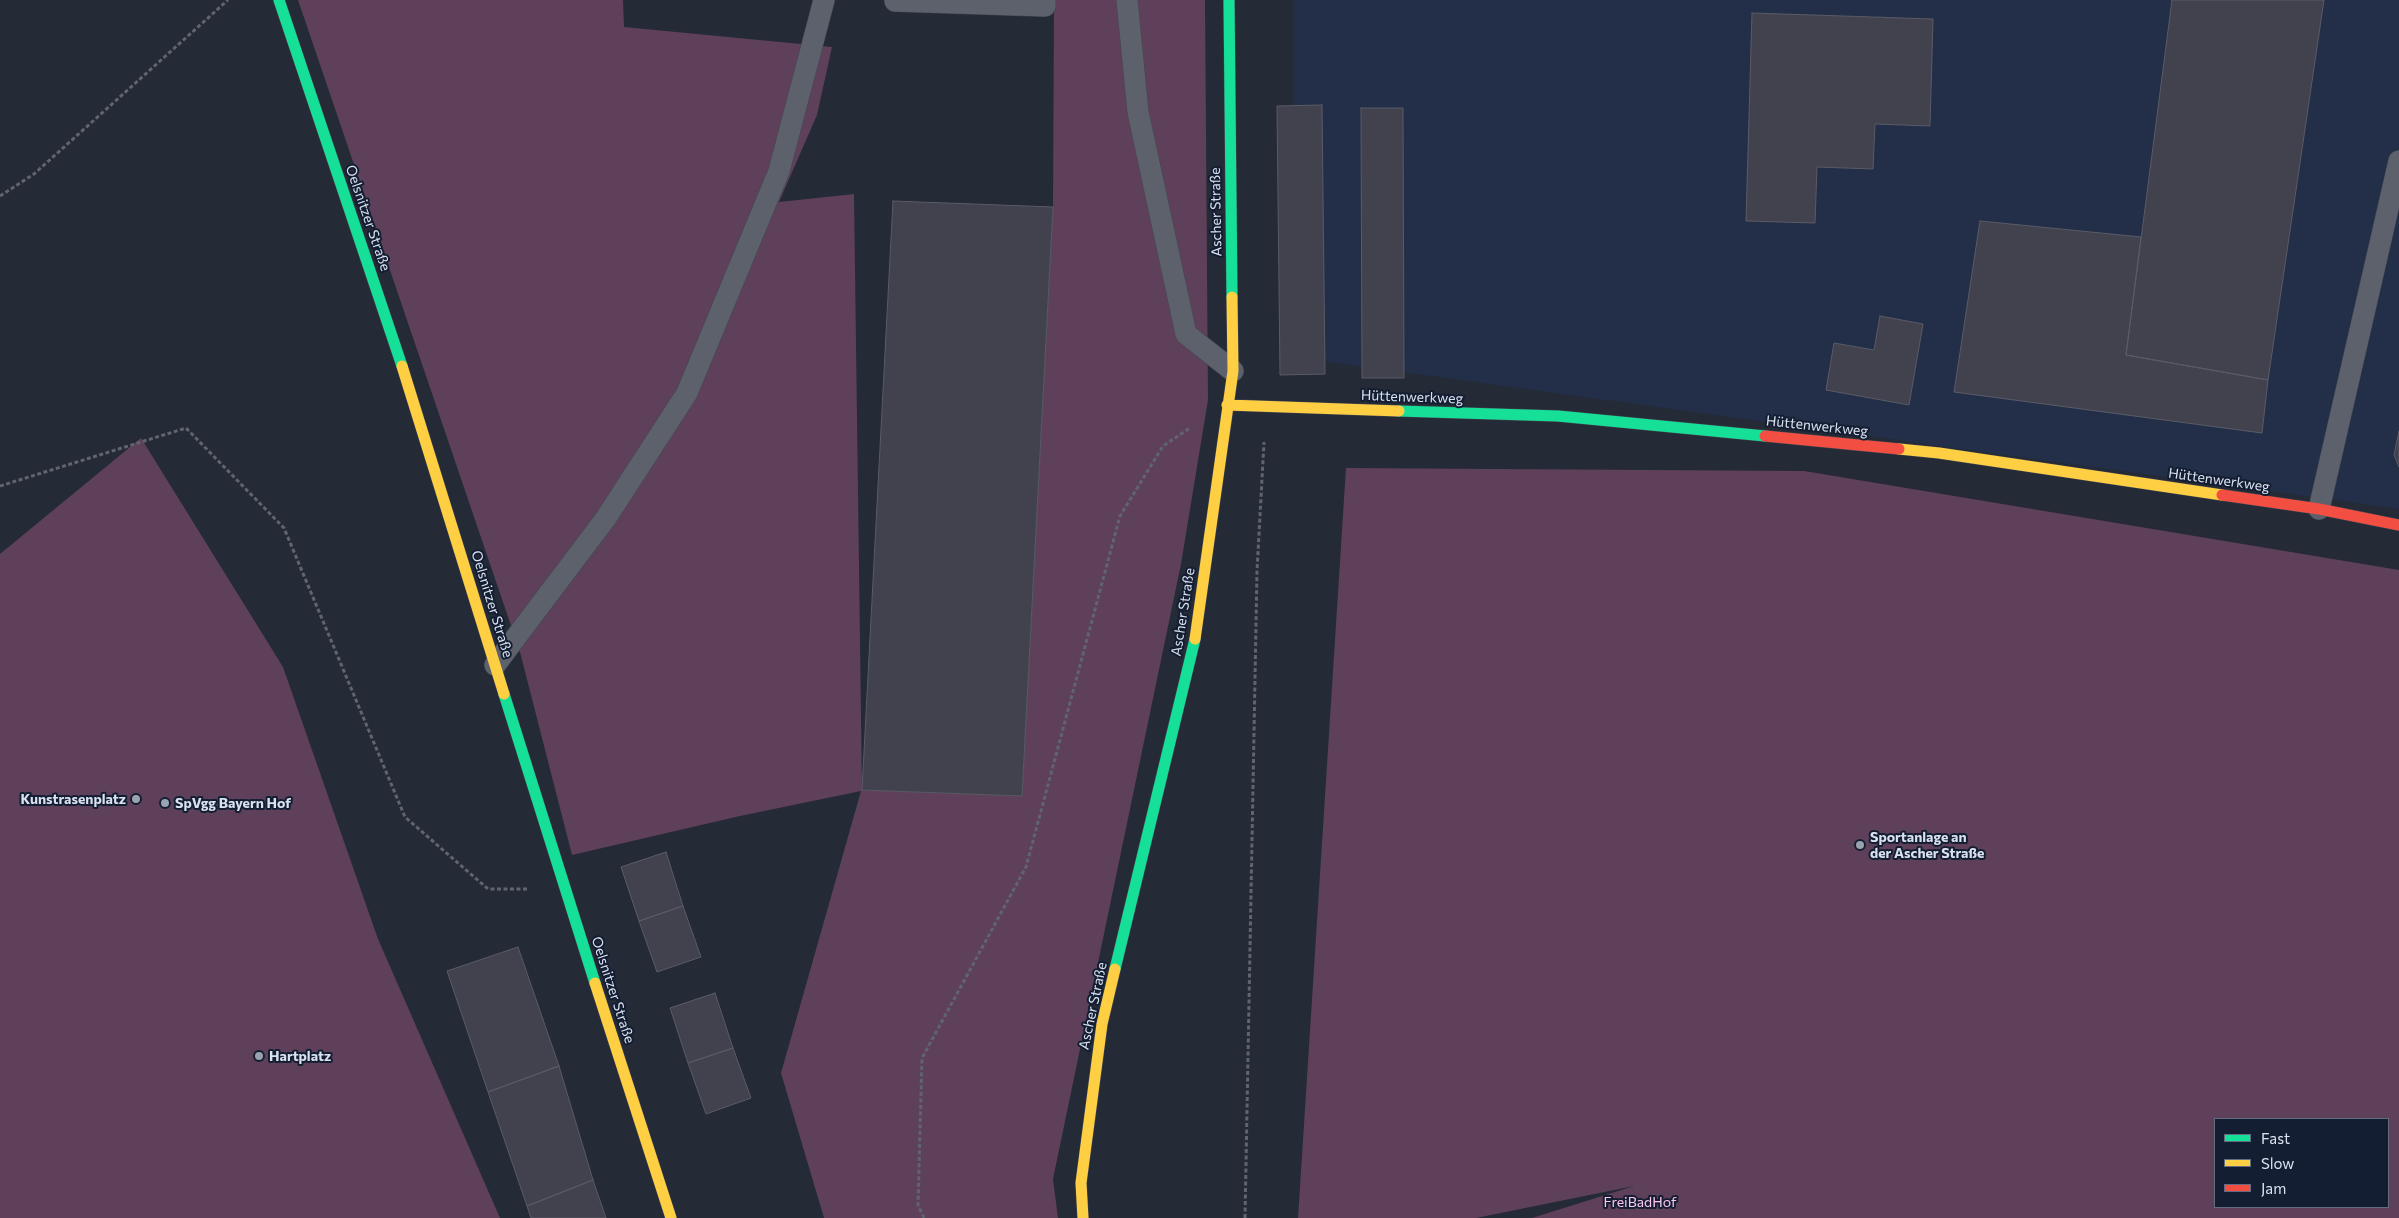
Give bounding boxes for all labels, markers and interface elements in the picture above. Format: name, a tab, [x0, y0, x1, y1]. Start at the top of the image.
street label: Oelsnitzer Straße	[342, 163, 394, 273]
street label: Ascher Straße	[1207, 167, 1225, 257]
street label: Hüttenwerkweg	[1361, 387, 1463, 407]
street label: Hüttenwerkweg	[1765, 412, 1869, 440]
street label: Hüttenwerkweg	[2167, 465, 2271, 495]
street label: Oelsnitzer Straße	[468, 548, 516, 660]
street label: Ascher Straße	[1168, 567, 1198, 657]
place label: Kunstrasenplatz	[20, 791, 126, 807]
marker: Kunstrasenplatz	[130, 793, 142, 805]
place label: SpVgg Bayern Hof	[175, 795, 291, 811]
marker: SpVgg Bayern Hof	[159, 797, 171, 809]
place label: Sportanlage an der Ascher Straße	[1870, 829, 1984, 862]
marker: Sportanlage an der Ascher Straße	[1854, 839, 1866, 851]
street label: Oelsnitzer Straße	[588, 935, 638, 1045]
street label: Ascher Straße	[1076, 961, 1110, 1051]
place label: Hartplatz	[269, 1048, 331, 1064]
marker: Hartplatz	[253, 1050, 265, 1062]
legend	[2214, 1118, 2389, 1208]
text: Fast	[2261, 1129, 2290, 1147]
text: Slow	[2261, 1154, 2294, 1172]
text: Jam	[2261, 1179, 2286, 1197]
park label: FreiBadHof	[1604, 1194, 1676, 1210]

